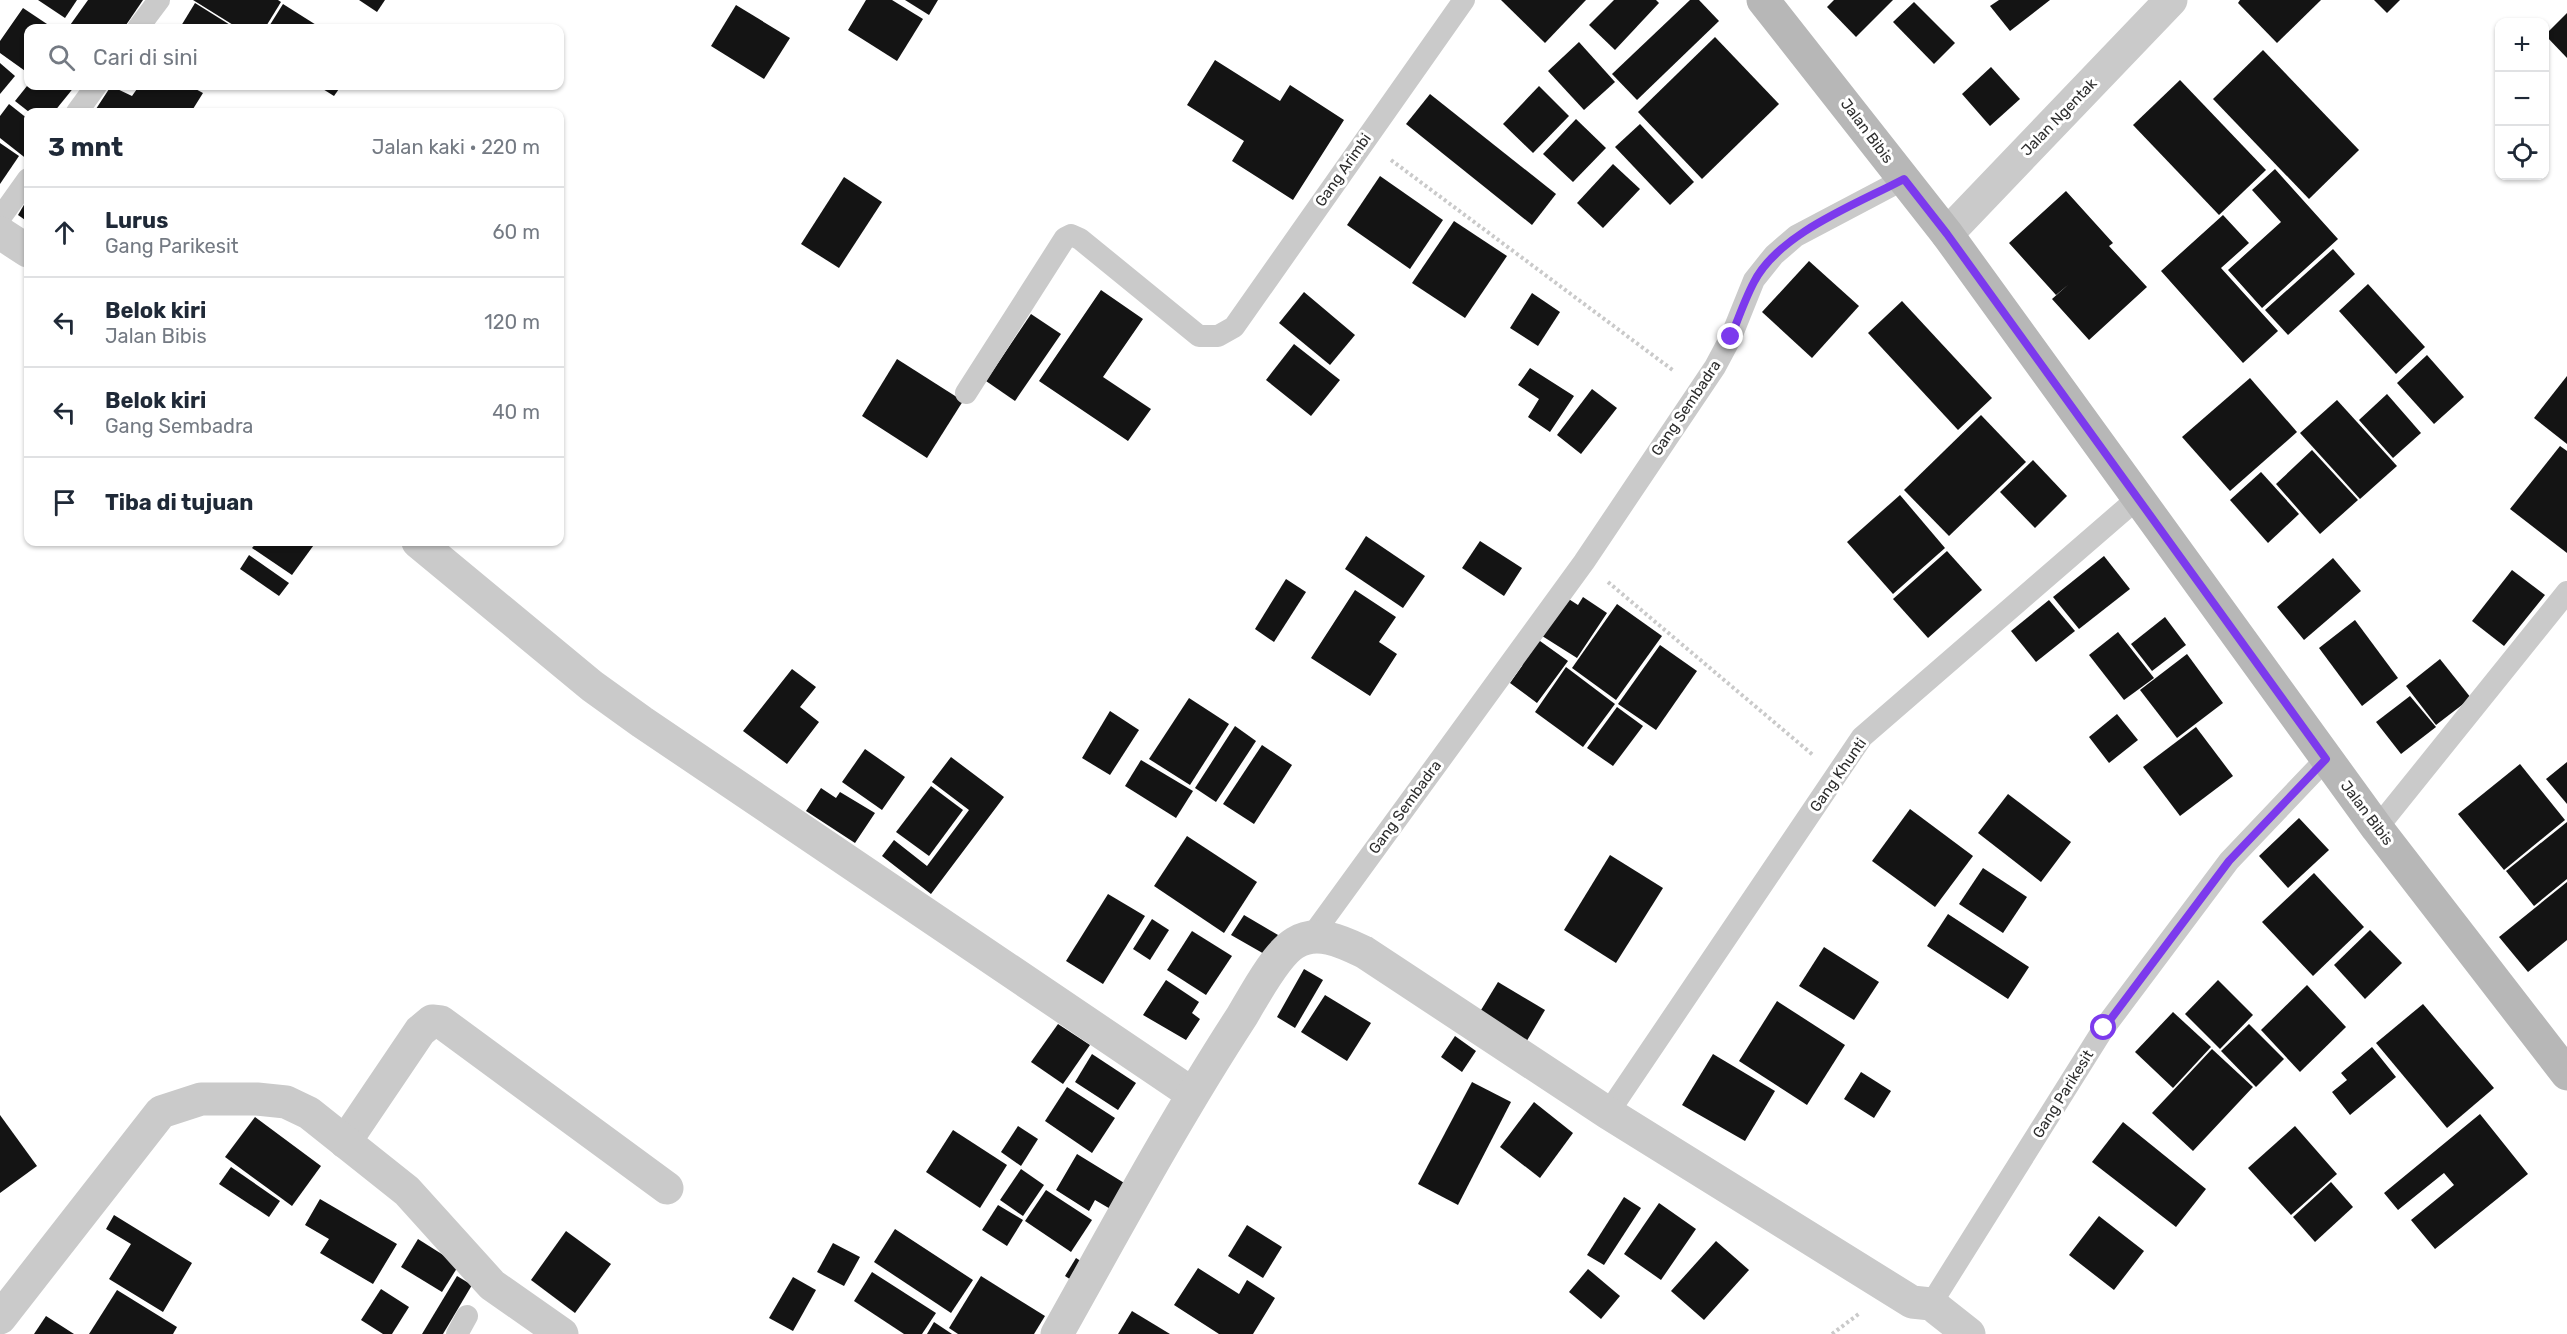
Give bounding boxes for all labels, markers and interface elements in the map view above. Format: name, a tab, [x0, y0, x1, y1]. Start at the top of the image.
map controls	[2495, 18, 2549, 180]
button: +	[2495, 18, 2549, 72]
search box	[24, 24, 564, 90]
icon: search	[45, 41, 78, 74]
text: Cari di sini	[93, 44, 198, 71]
button: −	[2495, 72, 2549, 126]
street label: Jalan Ngentak	[2017, 74, 2101, 160]
street label: Jalan Bibis	[1837, 95, 1897, 167]
button: locate	[2495, 126, 2549, 180]
street label: Gang Arimbi	[1311, 130, 1375, 210]
text: 3 mnt	[48, 132, 123, 163]
text: Jalan kaki · 220 m	[372, 135, 540, 159]
text: Lurus	[105, 207, 168, 234]
icon: ahead	[48, 216, 81, 249]
text: 60 m	[493, 220, 540, 244]
text: Gang Parikesit	[105, 234, 239, 258]
text: Belok kiri	[105, 297, 206, 324]
icon: left	[48, 306, 81, 339]
text: 120 m	[484, 310, 540, 334]
route end	[1717, 323, 1743, 349]
text: Jalan Bibis	[105, 324, 207, 348]
street label: Gang Sembadra	[1647, 357, 1725, 459]
text: Belok kiri	[105, 387, 206, 414]
icon: left	[48, 396, 81, 429]
text: 40 m	[492, 400, 540, 424]
text: Gang Sembadra	[105, 414, 253, 438]
icon: arrive	[48, 486, 81, 519]
text: Tiba di tujuan	[105, 489, 253, 516]
street label: Gang Khunti	[1806, 735, 1870, 815]
street label: Gang Sembadra	[1365, 757, 1445, 857]
street label: Jalan Bibis	[2337, 777, 2397, 849]
route start	[2090, 1014, 2116, 1040]
street label: Gang Parikesit	[2029, 1047, 2097, 1141]

